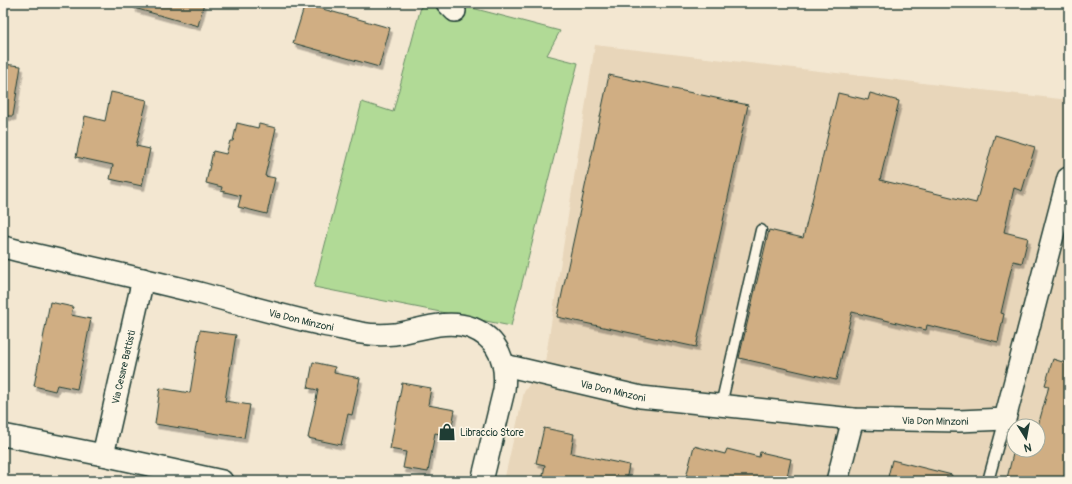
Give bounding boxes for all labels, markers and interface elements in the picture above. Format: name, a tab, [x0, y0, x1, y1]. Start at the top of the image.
street label: Via Don Minzoni	[267, 307, 335, 334]
street label: Via Cesare Battisti	[110, 329, 138, 405]
street label: Via Don Minzoni	[579, 378, 646, 405]
street label: Via Don Minzoni	[902, 415, 969, 428]
north arrow	[1006, 418, 1046, 458]
shop icon: Libraccio Store	[437, 422, 457, 442]
place label: Libraccio Store	[460, 427, 524, 439]
text: N	[1022, 440, 1033, 455]

